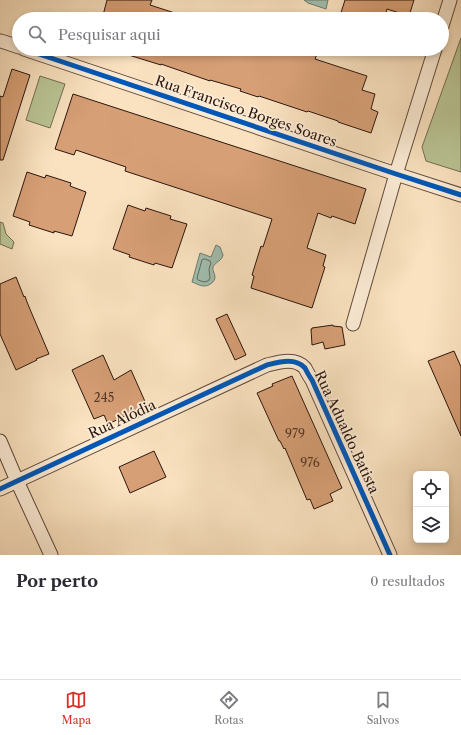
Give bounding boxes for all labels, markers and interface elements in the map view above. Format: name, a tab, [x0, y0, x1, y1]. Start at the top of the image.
search box	[12, 12, 449, 56]
icon: search	[26, 23, 48, 45]
text: Pesquisar aqui	[58, 25, 161, 44]
street label: Rua Francisco Borges Soares	[153, 71, 339, 151]
street label: Rua Adualdo Batista	[311, 368, 384, 497]
house number: 245	[94, 390, 114, 405]
street label: Rua Alódia	[85, 395, 159, 442]
house number: 979	[285, 426, 305, 441]
house number: 976	[300, 455, 320, 470]
map controls	[413, 471, 449, 543]
button: locate	[413, 471, 449, 507]
button: layers	[413, 507, 449, 543]
text: Por perto	[16, 571, 98, 591]
text: 0 resultados	[370, 573, 445, 589]
tab: Mapa	[62, 689, 91, 727]
tab: Rotas	[214, 689, 243, 727]
tab: Salvos	[367, 689, 399, 727]

